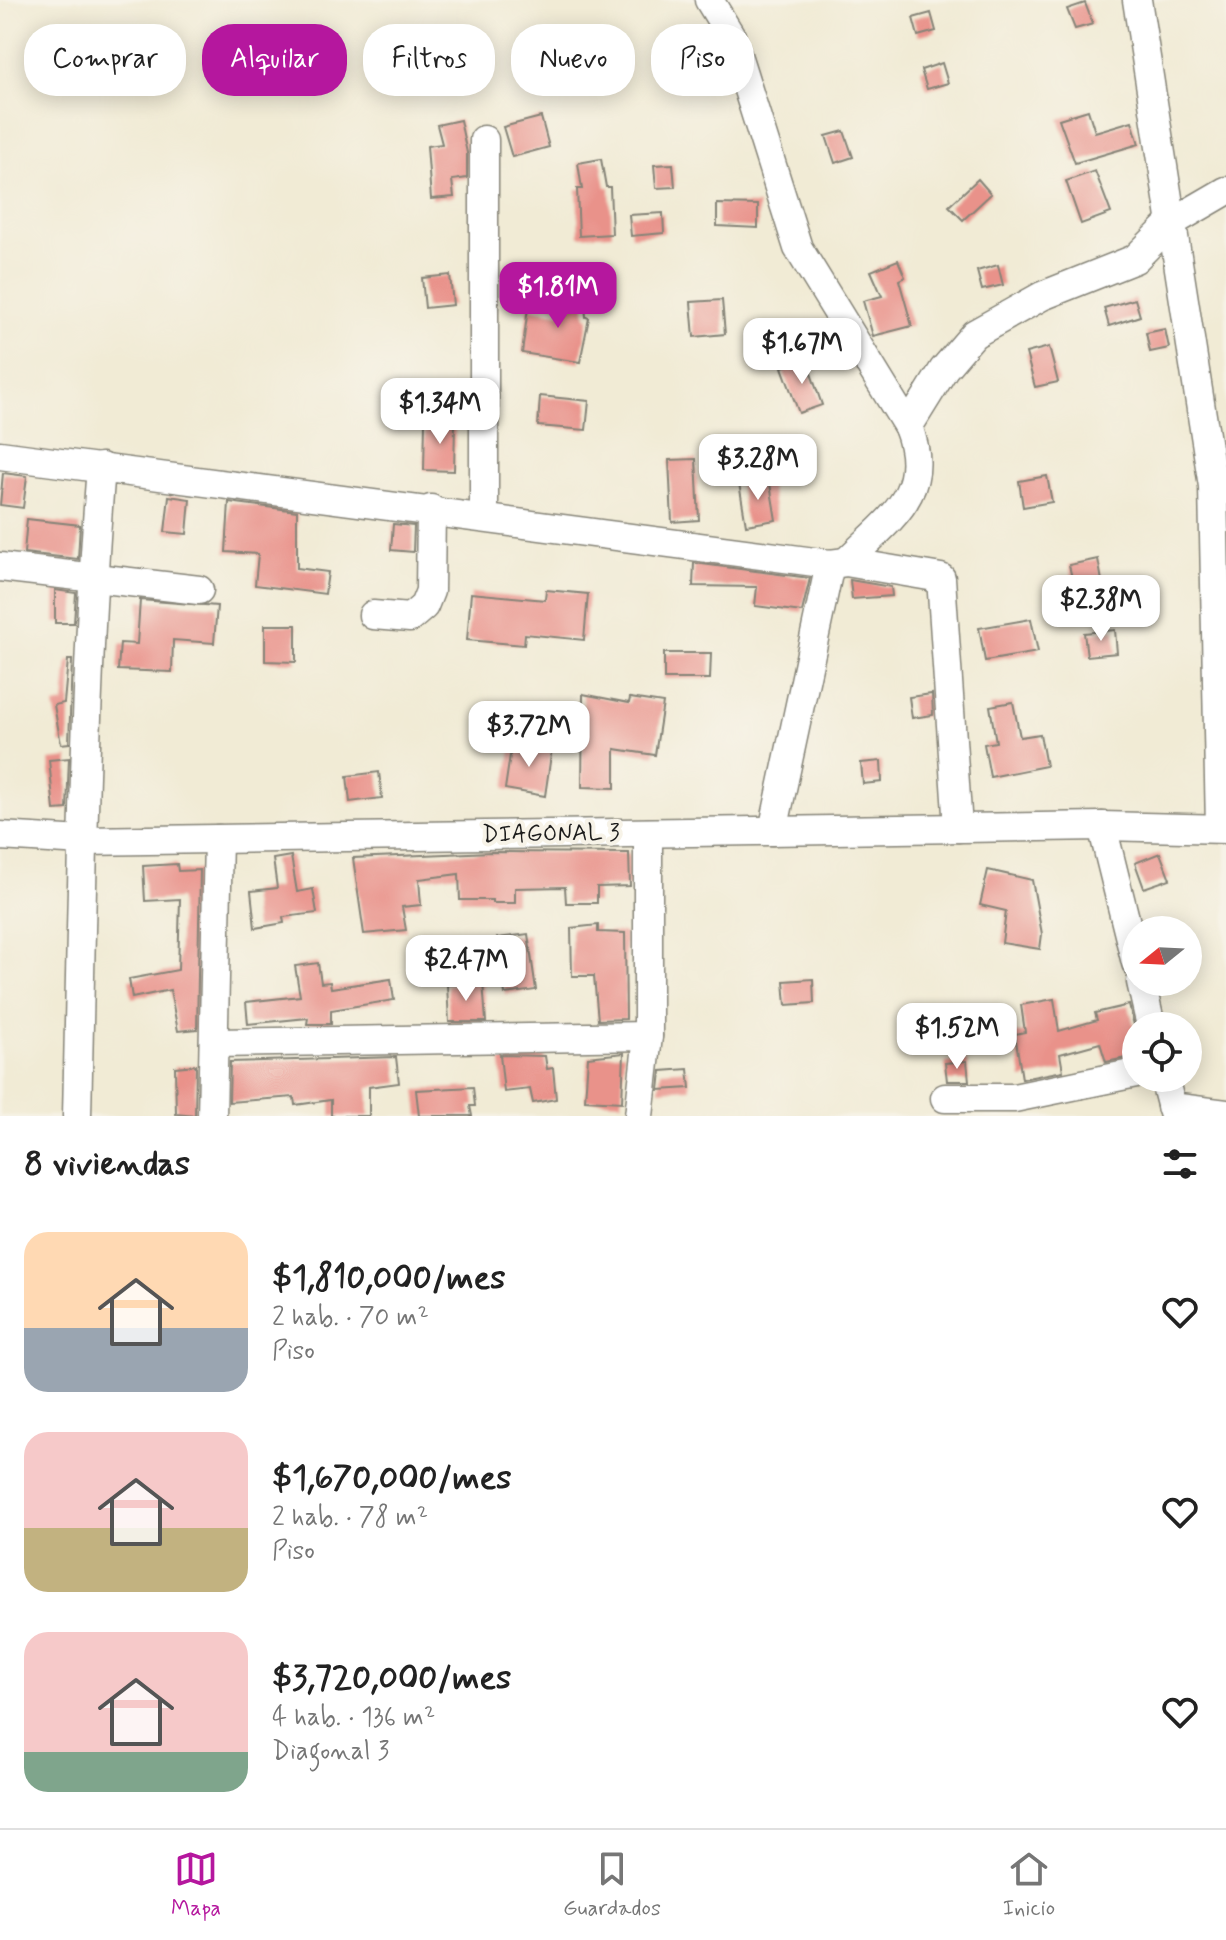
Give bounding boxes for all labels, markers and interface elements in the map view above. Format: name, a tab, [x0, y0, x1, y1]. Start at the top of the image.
chip: Comprar	[24, 24, 186, 96]
chip: Alquilar	[202, 24, 347, 96]
chip: Filtros	[363, 24, 495, 96]
chip: Nuevo	[511, 24, 635, 96]
chip: Piso	[651, 24, 754, 96]
pin: $1.81M	[493, 262, 623, 330]
text: $1.81M	[518, 271, 599, 305]
pin: $1.67M	[737, 318, 867, 386]
text: $1.67M	[761, 327, 843, 361]
pin: $1.34M	[375, 378, 505, 446]
text: $1.34M	[399, 387, 481, 421]
pin: $3.28M	[693, 434, 823, 502]
text: $3.28M	[717, 443, 799, 477]
pin: $2.38M	[1036, 575, 1166, 643]
text: $2.38M	[1060, 584, 1142, 618]
pin: $3.72M	[464, 701, 594, 769]
text: $3.72M	[487, 710, 571, 744]
street label: DIAGONAL 3	[482, 817, 620, 851]
north arrow	[1122, 916, 1202, 996]
map controls	[1122, 916, 1202, 1092]
pin: $2.47M	[401, 935, 531, 1003]
text: $2.47M	[424, 944, 508, 978]
pin: $1.52M	[892, 1003, 1022, 1071]
text: $1.52M	[915, 1012, 999, 1046]
button: locate	[1122, 1012, 1202, 1092]
text: 8 viviendas	[24, 1142, 190, 1187]
icon: filters	[1158, 1142, 1202, 1186]
text: $1,810,000/mes	[272, 1256, 505, 1301]
icon: home	[88, 1264, 184, 1360]
icon: heart	[1158, 1290, 1202, 1334]
text: 2 hab. · 70 m²	[272, 1301, 429, 1335]
text: Piso	[272, 1335, 315, 1369]
text: $1,670,000/mes	[272, 1456, 511, 1501]
icon: home	[88, 1464, 184, 1560]
icon: heart	[1158, 1490, 1202, 1534]
text: 2 hab. · 78 m²	[272, 1501, 428, 1535]
text: Piso	[272, 1535, 315, 1569]
text: $3,720,000/mes	[272, 1656, 511, 1701]
icon: home	[88, 1664, 184, 1760]
icon: heart	[1158, 1690, 1202, 1734]
text: 4 hab. · 136 m²	[272, 1701, 435, 1735]
text: Diagonal 3	[272, 1735, 389, 1769]
tab: Mapa	[171, 1847, 221, 1923]
tab: Guardados	[563, 1847, 661, 1923]
tab: Inicio	[1003, 1847, 1055, 1923]

